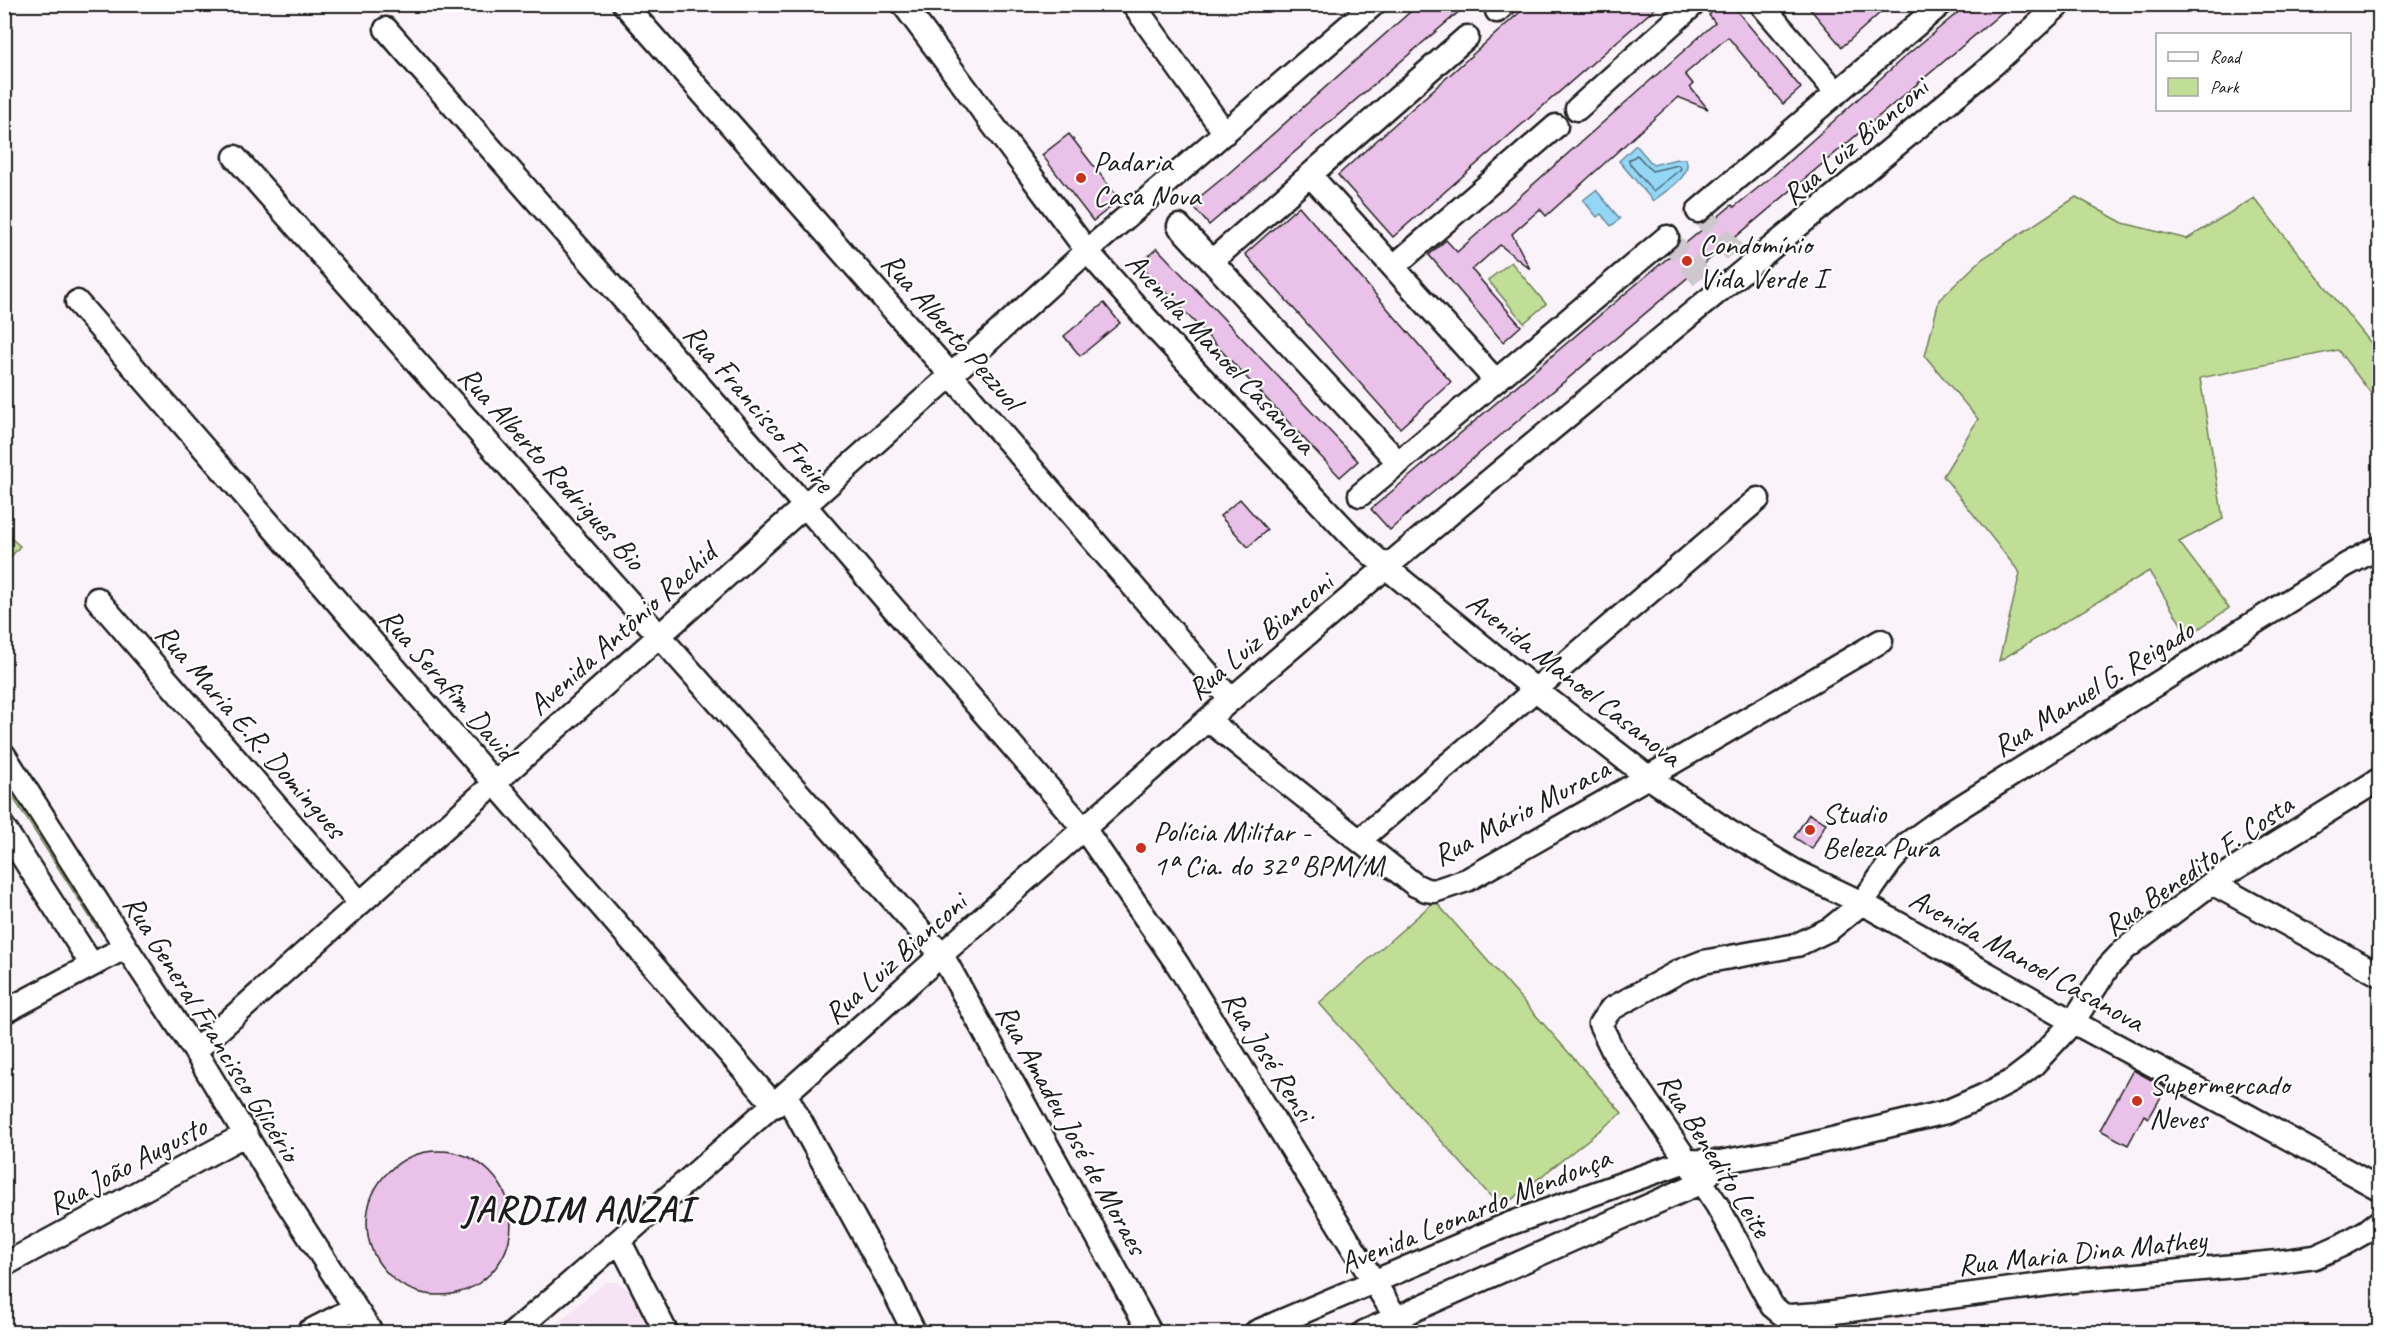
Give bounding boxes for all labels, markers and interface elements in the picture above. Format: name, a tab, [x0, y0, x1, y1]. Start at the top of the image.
legend	[2156, 33, 2351, 111]
text: Road	[2210, 46, 2243, 68]
street label: Rua Luiz Bianconi	[1774, 67, 1939, 213]
text: Park	[2210, 76, 2240, 98]
place label: Padaria Casa Nova	[1093, 142, 1202, 214]
marker: Padaria Casa Nova	[1074, 171, 1088, 185]
place label: Condomínio Vida Verde I	[1699, 225, 1833, 297]
street label: Rua Alberto Pezzuol	[873, 244, 1034, 421]
street label: Avenida Manoel Casanova	[1118, 244, 1326, 463]
marker: Condomínio Vida Verde I	[1680, 254, 1694, 268]
street label: Rua Francisco Freire	[675, 316, 844, 502]
street label: Rua Alberto Rodrigues Bio	[450, 358, 655, 579]
street label: Avenida Antônio Rachid	[520, 532, 727, 724]
street label: Rua Luiz Bianconi	[1179, 562, 1344, 708]
street label: Avenida Manoel Casanova	[1459, 583, 1691, 776]
street label: Rua Serafim David	[371, 600, 527, 771]
street label: Rua Manuel G. Reigado	[1985, 610, 2202, 765]
street label: Rua Maria E.R. Domingues	[147, 616, 356, 848]
street label: Rua Mário Muraca	[1426, 749, 1618, 874]
street label: Rua Benedito F. Costa	[2096, 784, 2302, 944]
place label: Studio Beleza Pura	[1822, 794, 1940, 866]
place label: Polícia Militar - 1ª Cia. do 32º BPM/M	[1153, 812, 1386, 884]
marker: Studio Beleza Pura	[1803, 823, 1817, 837]
marker: Polícia Militar - 1ª Cia. do 32º BPM/M	[1134, 841, 1148, 855]
street label: Avenida Manoel Casanova	[1903, 880, 2153, 1041]
street label: Rua Luiz Bianconi	[816, 882, 977, 1032]
street label: Rua General Francisco Glicério	[115, 888, 311, 1171]
street label: Rua José Rensi	[1214, 983, 1326, 1131]
street label: Rua Amadeu José de Moraes	[987, 997, 1158, 1263]
place label: Supermercado Neves	[2149, 1065, 2293, 1137]
street label: Rua Benedito Leite	[1649, 1066, 1782, 1246]
marker: Supermercado Neves	[2130, 1094, 2144, 1108]
street label: Rua João Augusto	[41, 1106, 214, 1223]
street label: Avenida Leonardo Mendonça	[1334, 1138, 1618, 1282]
district label: JARDIM ANZAI	[459, 1186, 700, 1232]
street label: Rua Maria Dina Mathey	[1956, 1220, 2210, 1284]

